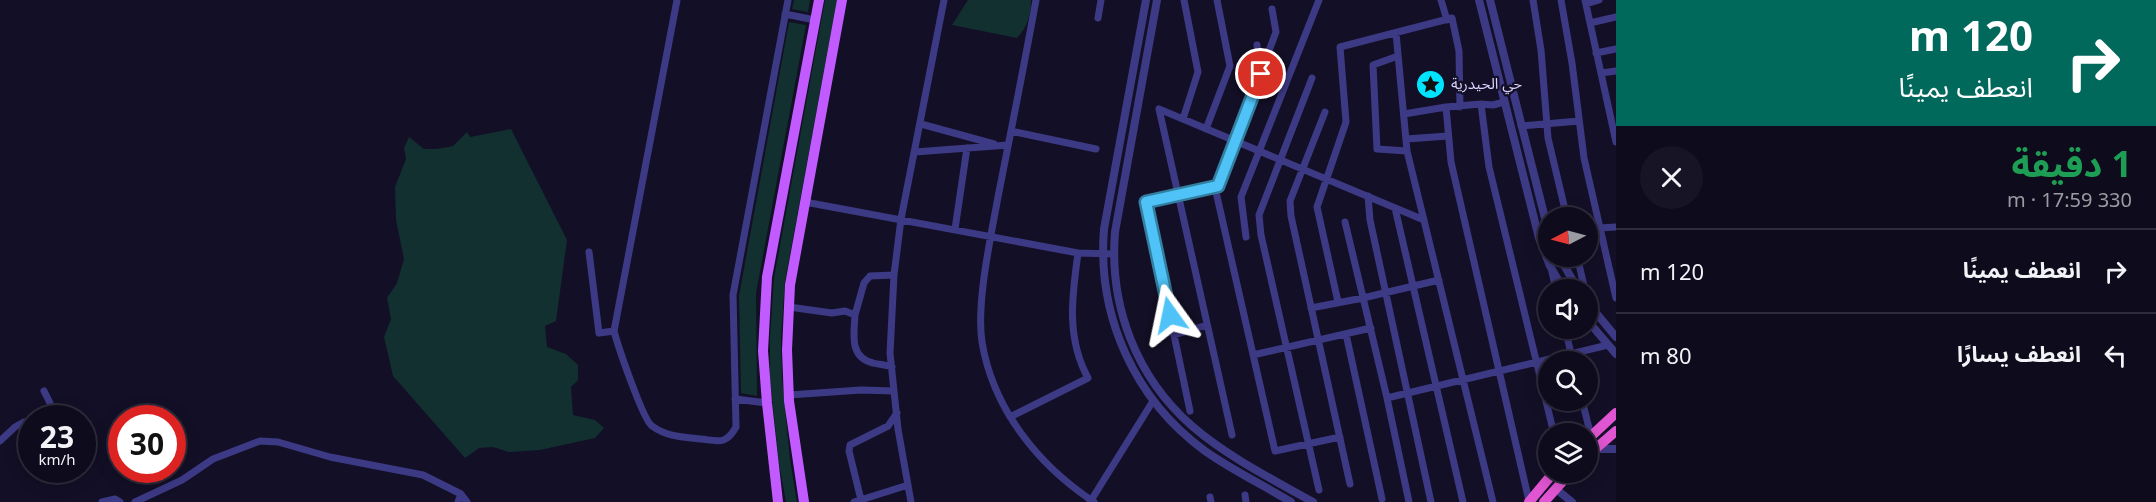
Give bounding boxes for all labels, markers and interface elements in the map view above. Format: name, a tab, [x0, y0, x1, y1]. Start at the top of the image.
text: 120 m	[1909, 6, 2033, 63]
icon: right	[2054, 24, 2132, 102]
pin	[1235, 48, 1286, 99]
icon: arrive	[1244, 57, 1277, 90]
place icon: حي الحيدرية	[1414, 68, 1446, 100]
text: انعطف يمينًا	[1899, 68, 2033, 105]
place label: حي الحيدرية	[1451, 73, 1522, 95]
text: 1 دقيقة	[2011, 139, 2132, 188]
button: close	[1640, 146, 1703, 209]
text: 330 m · 17:59	[2007, 186, 2132, 213]
north arrow	[1538, 207, 1598, 267]
map controls	[1538, 207, 1598, 483]
text: انعطف يمينًا	[1963, 254, 2081, 284]
icon: right	[2099, 255, 2132, 288]
text: 120 m	[1640, 256, 1704, 286]
button: sound	[1538, 279, 1598, 339]
position arrow	[1138, 283, 1202, 347]
text: انعطف يسارًا	[1957, 338, 2081, 368]
icon: left	[2099, 339, 2132, 372]
text: 80 m	[1640, 340, 1691, 370]
button: search	[1538, 351, 1598, 411]
speed limit sign: 30	[108, 405, 186, 483]
text: 23	[40, 416, 74, 457]
button: layers	[1538, 423, 1598, 483]
text: km/h	[39, 449, 75, 469]

